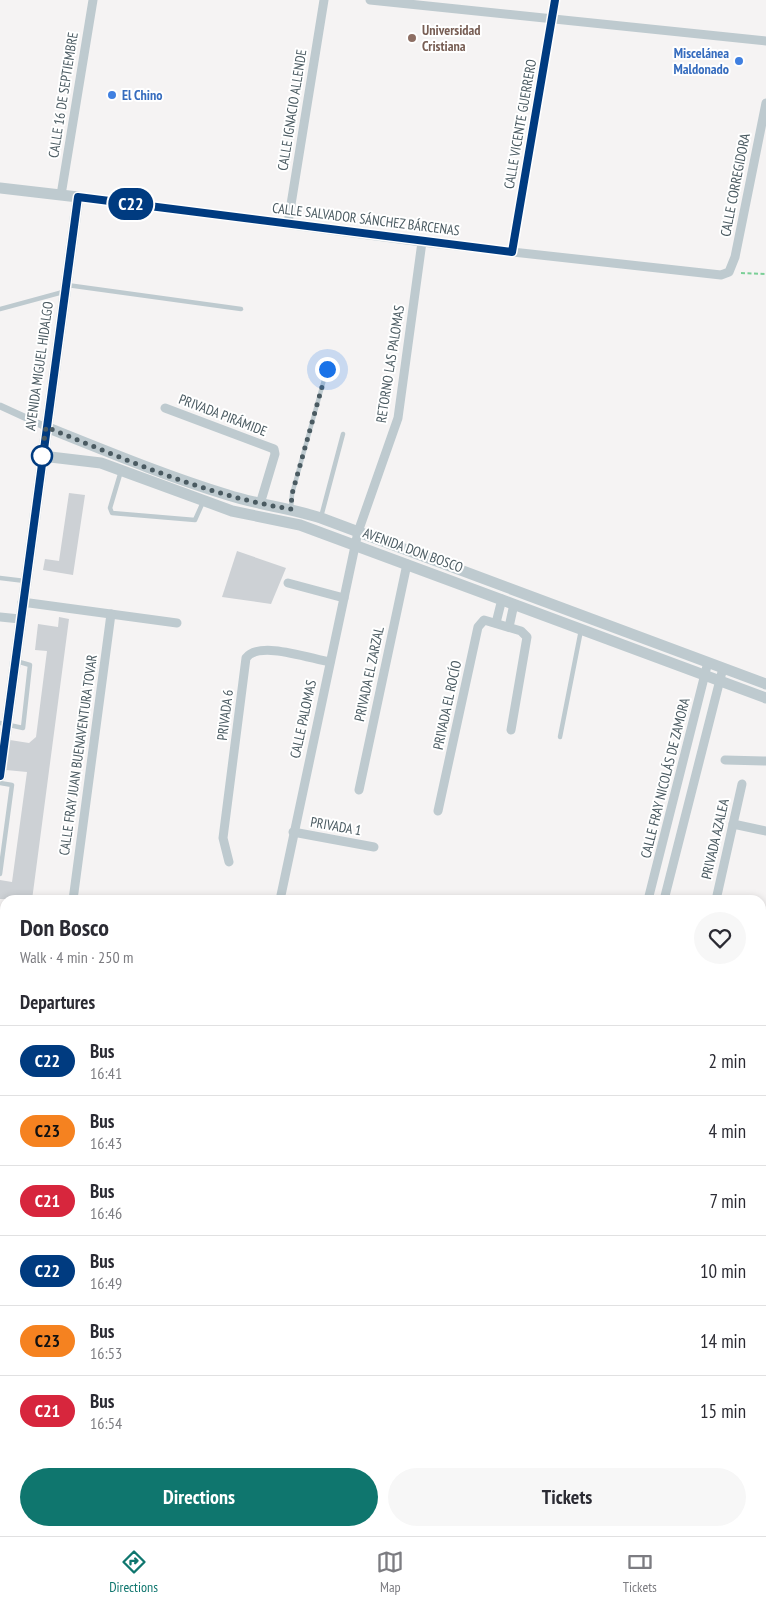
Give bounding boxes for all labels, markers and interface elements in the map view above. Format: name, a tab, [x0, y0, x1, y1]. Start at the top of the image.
place label: Universidad Cristiana	[422, 21, 481, 55]
street label: CALLE 16 DE SEPTIEMBRE	[44, 31, 82, 159]
marker: Universidad Cristiana	[406, 32, 418, 44]
place label: Miscelánea Maldonado	[674, 44, 729, 78]
street label: CALLE IGNACIO ALLENDE	[274, 48, 310, 172]
marker: Miscelánea Maldonado	[733, 55, 745, 67]
street label: CALLE VICENTE GUERRERO	[500, 57, 540, 190]
place label: El Chino	[122, 86, 162, 104]
marker: El Chino	[106, 89, 118, 101]
street label: CALLE CORREGIDORA	[716, 132, 754, 238]
line badge: C22	[102, 188, 160, 220]
text: C22	[118, 192, 144, 215]
street label: CALLE SALVADOR SÁNCHEZ BÁRCENAS	[271, 199, 461, 239]
street label: AVENIDA MIGUEL HIDALGO	[21, 300, 57, 432]
street label: RETORNO LAS PALOMAS	[372, 304, 408, 424]
your location	[315, 357, 340, 382]
street label: PRIVADA PIRÁMIDE	[176, 390, 270, 440]
unlabelled marker	[31, 445, 53, 467]
street label: AVENIDA DON BOSCO	[361, 524, 466, 577]
street label: PRIVADA EL ZARZAL	[350, 625, 388, 723]
street label: CALLE FRAY JUAN BUENAVENTURA TOVAR	[55, 653, 101, 857]
street label: PRIVADA EL ROCÍO	[429, 658, 465, 751]
street label: CALLE PALOMAS	[286, 678, 320, 760]
street label: PRIVADA 6	[213, 688, 237, 742]
street label: CALLE FRAY NICOLÁS DE ZAMORA	[636, 696, 694, 860]
street label: PRIVADA AZALEA	[697, 797, 733, 881]
street label: PRIVADA 1	[309, 813, 363, 839]
text: Don Bosco	[20, 912, 109, 943]
button: heart	[694, 912, 746, 964]
text: Walk · 4 min · 250 m	[20, 947, 133, 967]
text: Departures	[20, 990, 95, 1014]
text: Bus	[90, 1039, 114, 1063]
text: C22	[35, 1049, 60, 1072]
text: 2 min	[709, 1049, 746, 1073]
text: 16:41	[90, 1063, 122, 1083]
text: Bus	[90, 1109, 114, 1133]
text: C23	[35, 1119, 60, 1142]
text: 4 min	[709, 1119, 746, 1143]
text: 16:43	[90, 1133, 122, 1153]
text: Bus	[90, 1179, 114, 1203]
text: C21	[35, 1189, 60, 1212]
text: 7 min	[709, 1189, 746, 1213]
text: 16:46	[90, 1203, 122, 1223]
text: Bus	[90, 1249, 114, 1273]
text: C22	[35, 1259, 60, 1282]
text: 10 min	[700, 1259, 746, 1283]
text: 16:49	[90, 1273, 122, 1293]
text: Bus	[90, 1319, 114, 1343]
text: C23	[35, 1329, 60, 1352]
text: 14 min	[700, 1329, 746, 1353]
text: 16:53	[90, 1343, 122, 1363]
text: Bus	[90, 1389, 114, 1413]
text: C21	[35, 1399, 60, 1422]
text: 15 min	[700, 1399, 746, 1423]
text: 16:54	[90, 1413, 122, 1433]
button: Directions	[20, 1468, 378, 1526]
button: Tickets	[388, 1468, 746, 1526]
tab: Directions	[109, 1548, 158, 1596]
tab: Map	[376, 1548, 404, 1596]
tab: Tickets	[623, 1548, 657, 1596]

